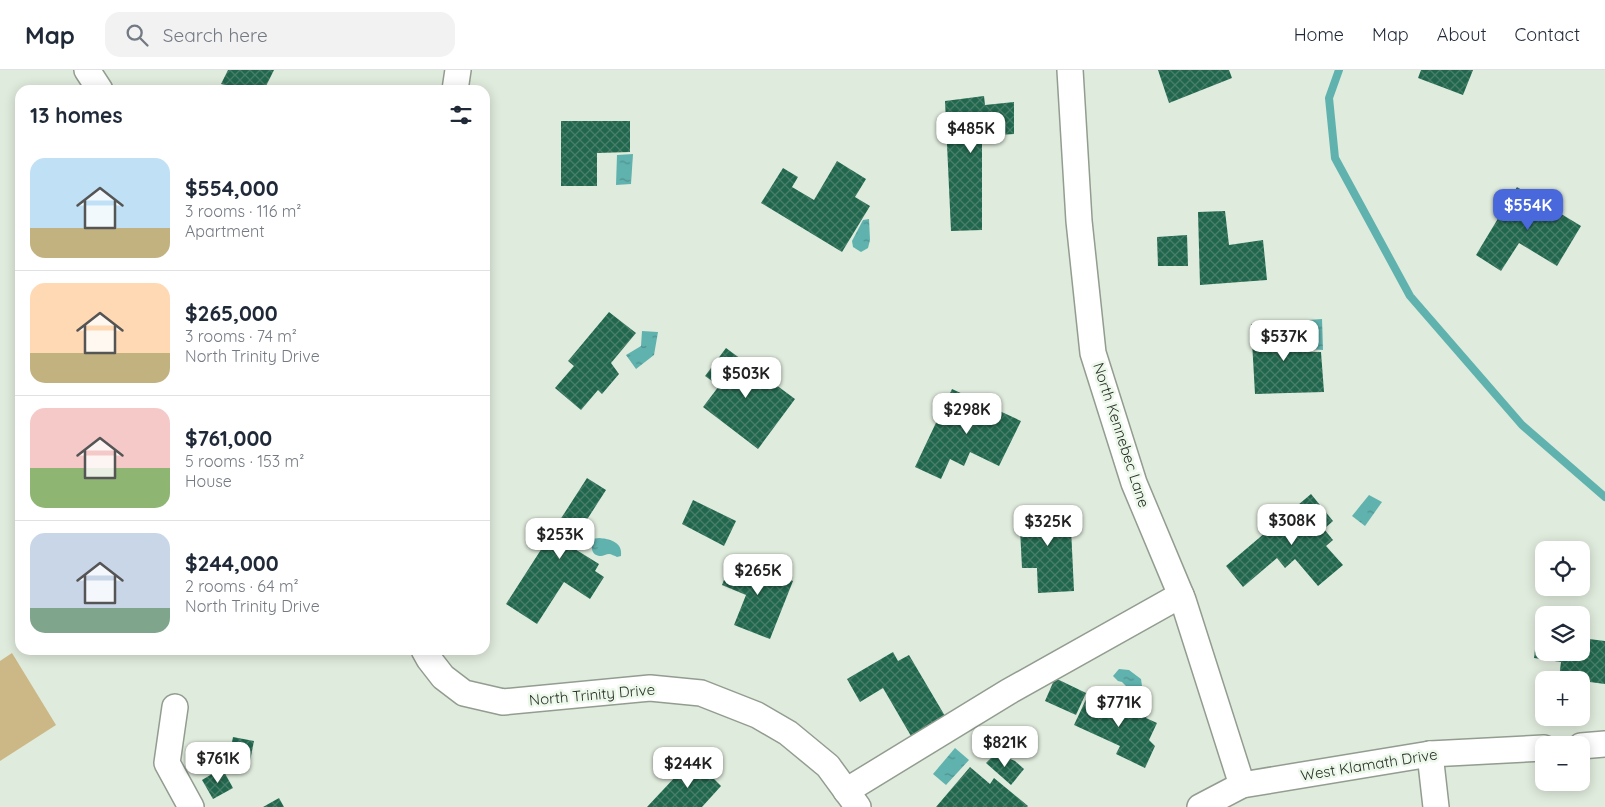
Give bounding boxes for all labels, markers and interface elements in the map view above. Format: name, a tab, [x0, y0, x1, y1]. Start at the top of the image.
search box	[105, 12, 455, 57]
text: Map	[25, 20, 75, 50]
icon: search	[123, 21, 151, 49]
text: Search here	[163, 23, 268, 47]
text: Home	[1294, 23, 1344, 46]
text: Map	[1372, 23, 1409, 46]
text: About	[1437, 23, 1487, 46]
text: Contact	[1515, 23, 1580, 46]
icon: filters	[447, 101, 475, 129]
text: 13 homes	[30, 102, 123, 128]
pin: $485K	[936, 112, 1006, 154]
text: $485K	[947, 118, 995, 138]
text: $554,000	[185, 175, 279, 201]
icon: home	[70, 178, 130, 238]
pin: $554K	[1493, 189, 1563, 231]
text: $554K	[1504, 195, 1552, 215]
text: 3 rooms · 116 m²	[185, 201, 301, 221]
text: Apartment	[185, 221, 265, 241]
text: $265,000	[185, 300, 278, 326]
icon: home	[70, 303, 130, 363]
pin: $537K	[1249, 320, 1319, 362]
text: 3 rooms · 74 m²	[185, 326, 297, 346]
text: $537K	[1261, 326, 1307, 346]
text: North Trinity Drive	[185, 346, 320, 366]
pin: $503K	[711, 356, 781, 399]
street label: North Kennebec Lane	[1089, 360, 1154, 510]
text: $503K	[722, 363, 770, 383]
pin: $298K	[932, 392, 1002, 435]
text: $298K	[944, 399, 991, 419]
text: $761,000	[185, 425, 272, 451]
icon: home	[70, 428, 130, 488]
text: 5 rooms · 153 m²	[185, 451, 304, 471]
text: House	[185, 471, 232, 491]
pin: $325K	[1013, 504, 1083, 547]
pin: $308K	[1257, 504, 1327, 546]
text: $308K	[1268, 510, 1316, 530]
text: $325K	[1025, 511, 1071, 531]
pin: $253K	[525, 518, 595, 560]
text: $253K	[537, 524, 583, 544]
map controls	[1535, 541, 1590, 791]
button: locate	[1535, 541, 1590, 596]
text: $244,000	[185, 550, 279, 576]
icon: home	[70, 553, 130, 613]
pin: $265K	[723, 554, 793, 596]
text: $265K	[734, 560, 782, 580]
text: 2 rooms · 64 m²	[185, 576, 299, 596]
text: North Trinity Drive	[185, 596, 320, 616]
button: layers	[1535, 606, 1590, 661]
button: +	[1535, 671, 1590, 726]
street label: North Trinity Drive	[528, 680, 656, 709]
pin: $771K	[1084, 686, 1154, 728]
text: $771K	[1097, 692, 1141, 712]
pin: $821K	[970, 726, 1040, 768]
text: $821K	[983, 732, 1027, 752]
button: −	[1535, 736, 1590, 791]
pin: $761K	[183, 742, 253, 784]
street label: West Klamath Drive	[1299, 744, 1439, 785]
pin: $244K	[653, 746, 723, 789]
text: $761K	[196, 748, 240, 768]
text: $244K	[664, 753, 712, 773]

